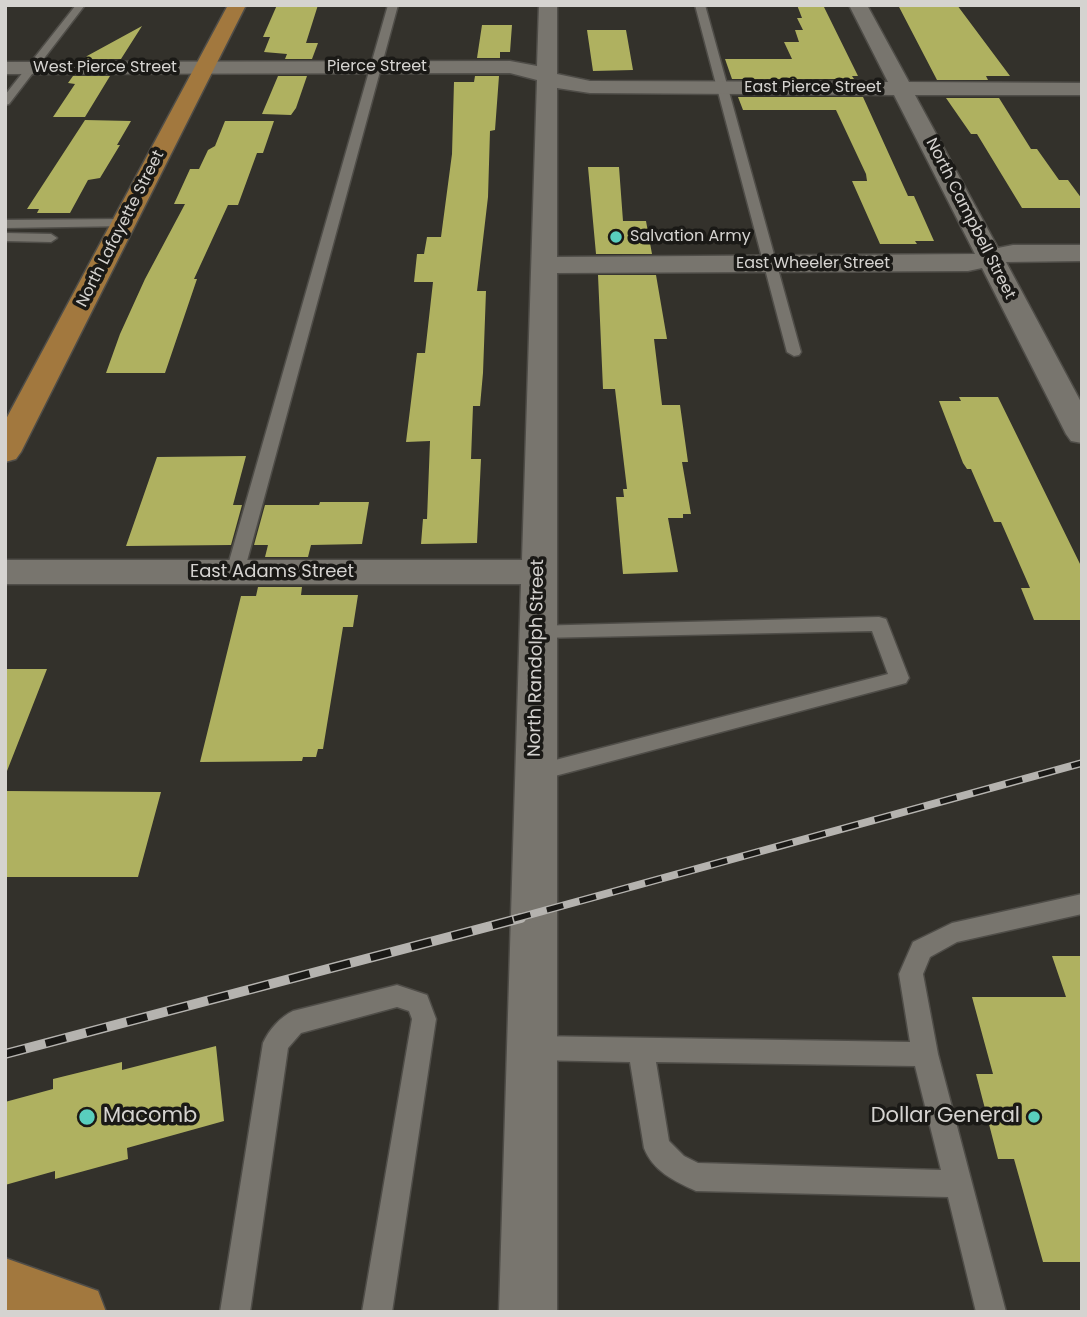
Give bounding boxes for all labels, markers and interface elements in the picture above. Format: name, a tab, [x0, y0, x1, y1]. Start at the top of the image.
street label: Pierce Street	[327, 57, 427, 77]
street label: West Pierce Street	[33, 58, 177, 78]
street label: East Pierce Street	[744, 78, 882, 98]
street label: North Campbell Street	[921, 135, 1019, 303]
street label: North Lafayette Street	[73, 147, 169, 311]
place label: Salvation Army	[630, 227, 751, 247]
marker: Salvation Army	[608, 229, 624, 245]
street label: East Wheeler Street	[736, 254, 890, 274]
street label: North Randolph Street	[524, 559, 550, 757]
street label: East Adams Street	[190, 561, 354, 583]
place label: Macomb	[103, 1104, 197, 1130]
place label: Dollar General	[871, 1104, 1020, 1130]
marker: Macomb	[77, 1107, 97, 1127]
marker: Dollar General	[1026, 1109, 1042, 1125]

